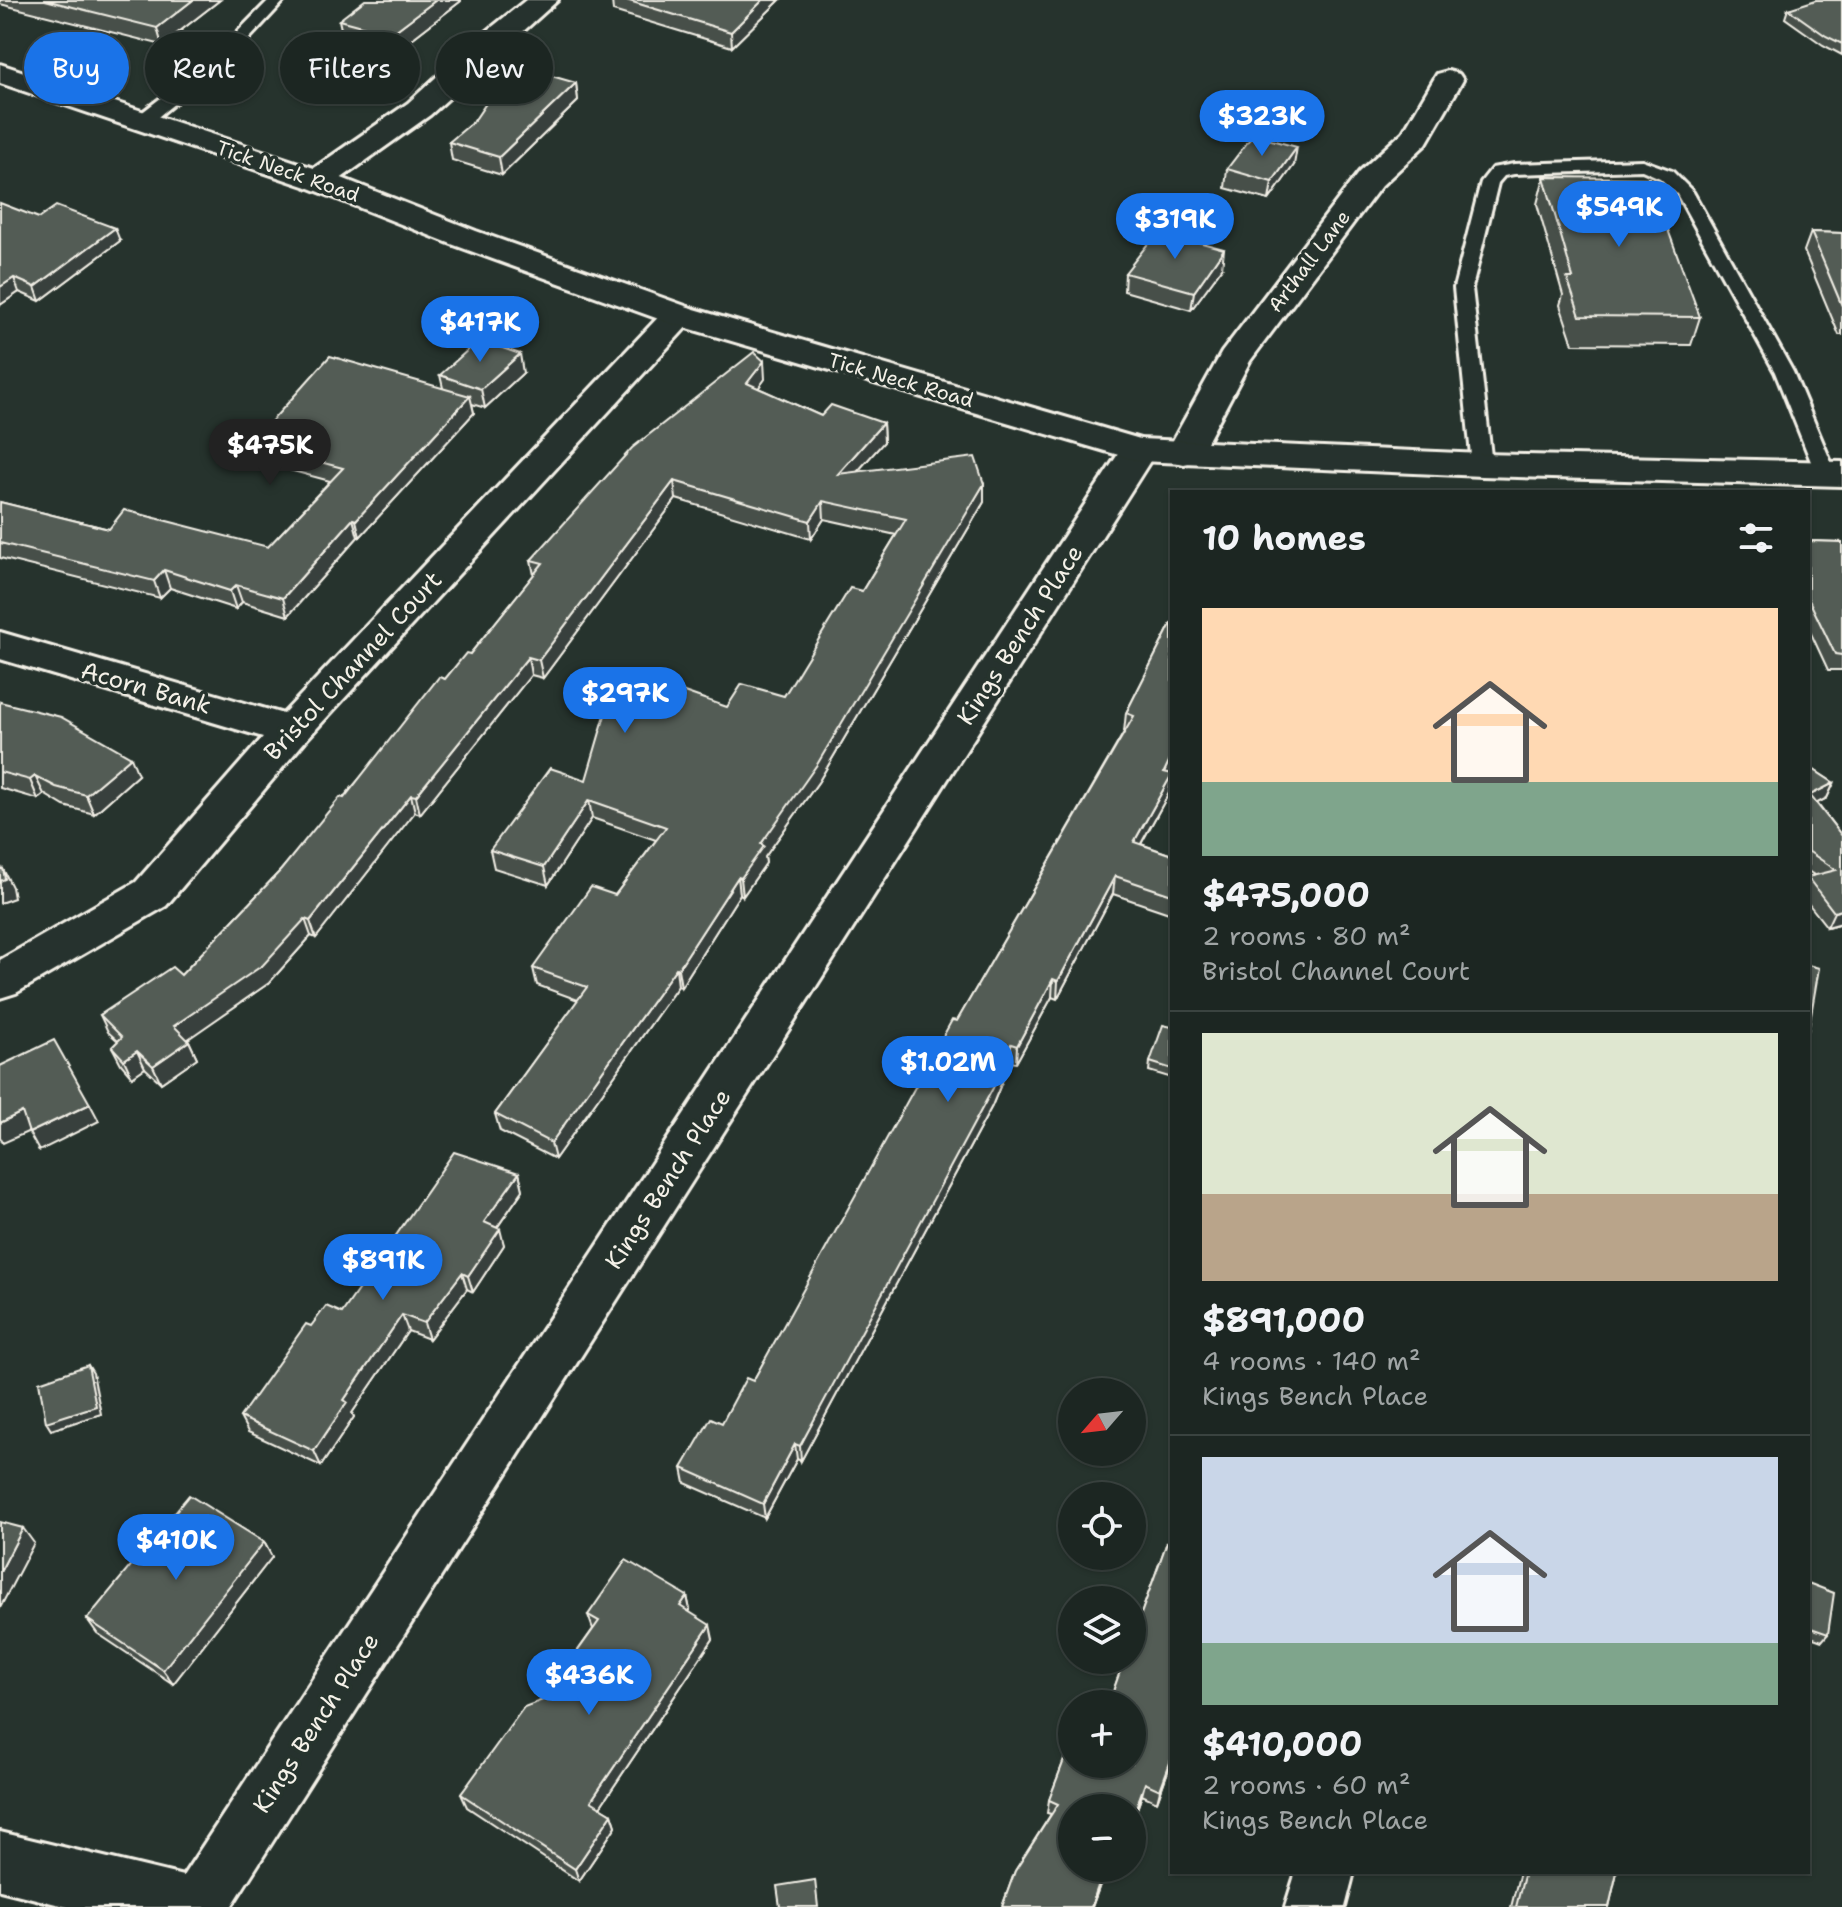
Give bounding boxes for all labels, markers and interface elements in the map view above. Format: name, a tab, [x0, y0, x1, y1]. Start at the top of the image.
chip: Buy	[24, 32, 129, 104]
chip: Rent	[145, 32, 264, 104]
chip: Filters	[280, 32, 420, 104]
chip: New	[436, 32, 553, 104]
pin: $323K	[1206, 90, 1318, 158]
text: $323K	[1218, 98, 1306, 133]
street label: Tick Neck Road	[213, 134, 363, 208]
pin: $549K	[1563, 181, 1675, 249]
text: $549K	[1575, 189, 1663, 224]
pin: $319K	[1119, 193, 1231, 261]
text: $319K	[1134, 201, 1216, 236]
street label: Arthall Lane	[1262, 205, 1356, 317]
pin: $417K	[424, 296, 536, 364]
text: $417K	[439, 304, 521, 339]
street label: Tick Neck Road	[825, 347, 977, 413]
pin: $475K	[214, 419, 326, 487]
text: $475K	[227, 427, 313, 462]
text: 10 homes	[1202, 515, 1366, 561]
icon: filters	[1734, 516, 1778, 560]
street label: Kings Bench Place	[950, 539, 1090, 731]
street label: Bristol Channel Court	[257, 565, 449, 767]
street label: Acorn Bank	[77, 654, 215, 722]
icon: home	[1418, 660, 1562, 804]
pin: $297K	[569, 667, 681, 735]
text: $297K	[581, 675, 669, 710]
text: $475,000	[1202, 872, 1370, 918]
text: 2 rooms · 80 m²	[1202, 918, 1411, 953]
text: Bristol Channel Court	[1202, 953, 1470, 988]
pin: $1.02M	[883, 1036, 1013, 1104]
text: $1.02M	[900, 1044, 996, 1079]
street label: Kings Bench Place	[598, 1083, 738, 1275]
icon: home	[1418, 1085, 1562, 1229]
pin: $891K	[327, 1234, 439, 1302]
text: $891K	[342, 1242, 424, 1277]
text: $891,000	[1202, 1297, 1365, 1343]
text: 4 rooms · 140 m²	[1202, 1343, 1421, 1378]
north arrow	[1058, 1378, 1146, 1466]
map controls	[1058, 1378, 1146, 1882]
text: Kings Bench Place	[1202, 1378, 1428, 1413]
button: locate	[1058, 1482, 1146, 1570]
icon: home	[1418, 1509, 1562, 1653]
pin: $410K	[120, 1514, 232, 1582]
text: $410K	[135, 1522, 217, 1557]
button: layers	[1058, 1586, 1146, 1674]
street label: Kings Bench Place	[246, 1627, 386, 1819]
pin: $436K	[533, 1649, 645, 1717]
text: $436K	[545, 1657, 633, 1692]
button: +	[1058, 1690, 1146, 1778]
text: $410,000	[1202, 1721, 1363, 1767]
text: 2 rooms · 60 m²	[1202, 1767, 1411, 1802]
button: −	[1058, 1794, 1146, 1882]
text: Kings Bench Place	[1202, 1802, 1428, 1837]

